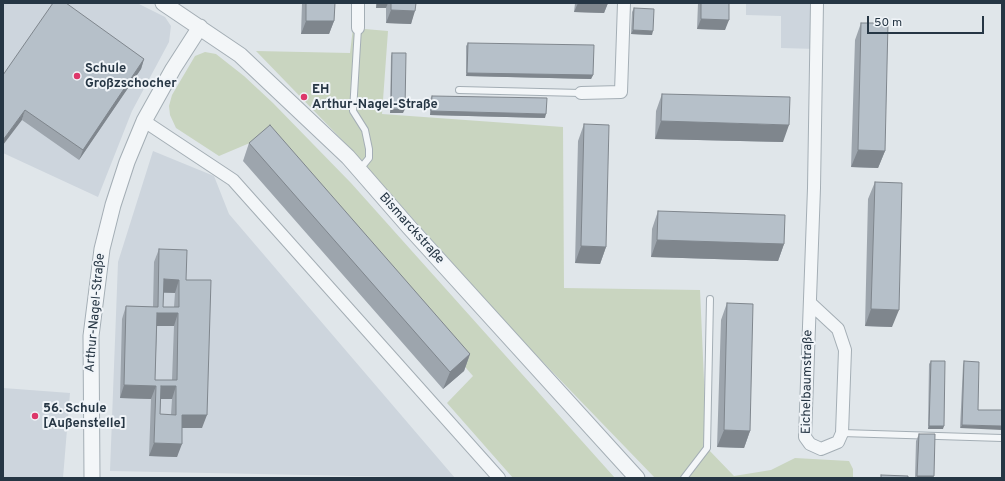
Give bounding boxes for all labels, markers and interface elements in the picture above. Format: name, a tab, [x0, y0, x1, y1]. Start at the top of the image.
scale bar	[869, 8, 986, 34]
text: 50 m	[874, 15, 902, 31]
place label: Schule Großzschocher	[85, 61, 177, 92]
marker: Schule Großzschocher	[72, 71, 82, 81]
place label: EH Arthur-Nagel-Straße	[312, 82, 438, 113]
marker: EH Arthur-Nagel-Straße	[299, 92, 309, 102]
street label: Bismarckstraße	[375, 190, 447, 268]
street label: Arthur-Nagel-Straße	[83, 253, 109, 373]
street label: Eichelbaumstraße	[799, 330, 817, 434]
place label: 56. Schule [Außenstelle]	[43, 401, 126, 432]
marker: 56. Schule [Außenstelle]	[30, 411, 40, 421]

